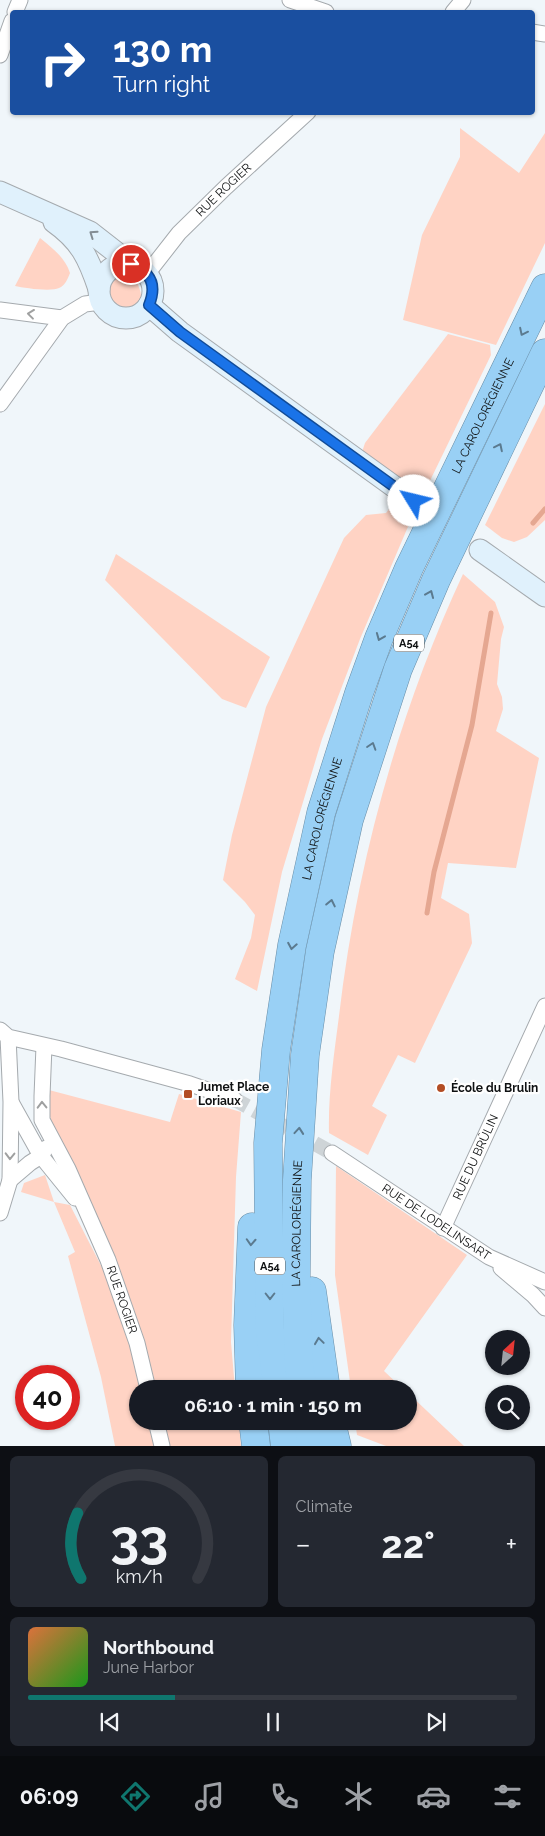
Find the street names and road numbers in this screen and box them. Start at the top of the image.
street label: RUE ROGIER [193,160,254,219]
street label: LA CAROLORÉGIENNE [449,356,517,476]
road number: A54 [394,634,424,651]
street label: LA CAROLORÉGIENNE [299,756,345,881]
street label: RUE DU BRÛLIN [450,1112,501,1202]
street label: LA CAROLORÉGIENNE [289,1160,305,1287]
street label: RUE DE LODELINSART [379,1181,494,1263]
road number: A54 [255,1258,285,1274]
street label: RUE ROGIER [104,1264,140,1336]

